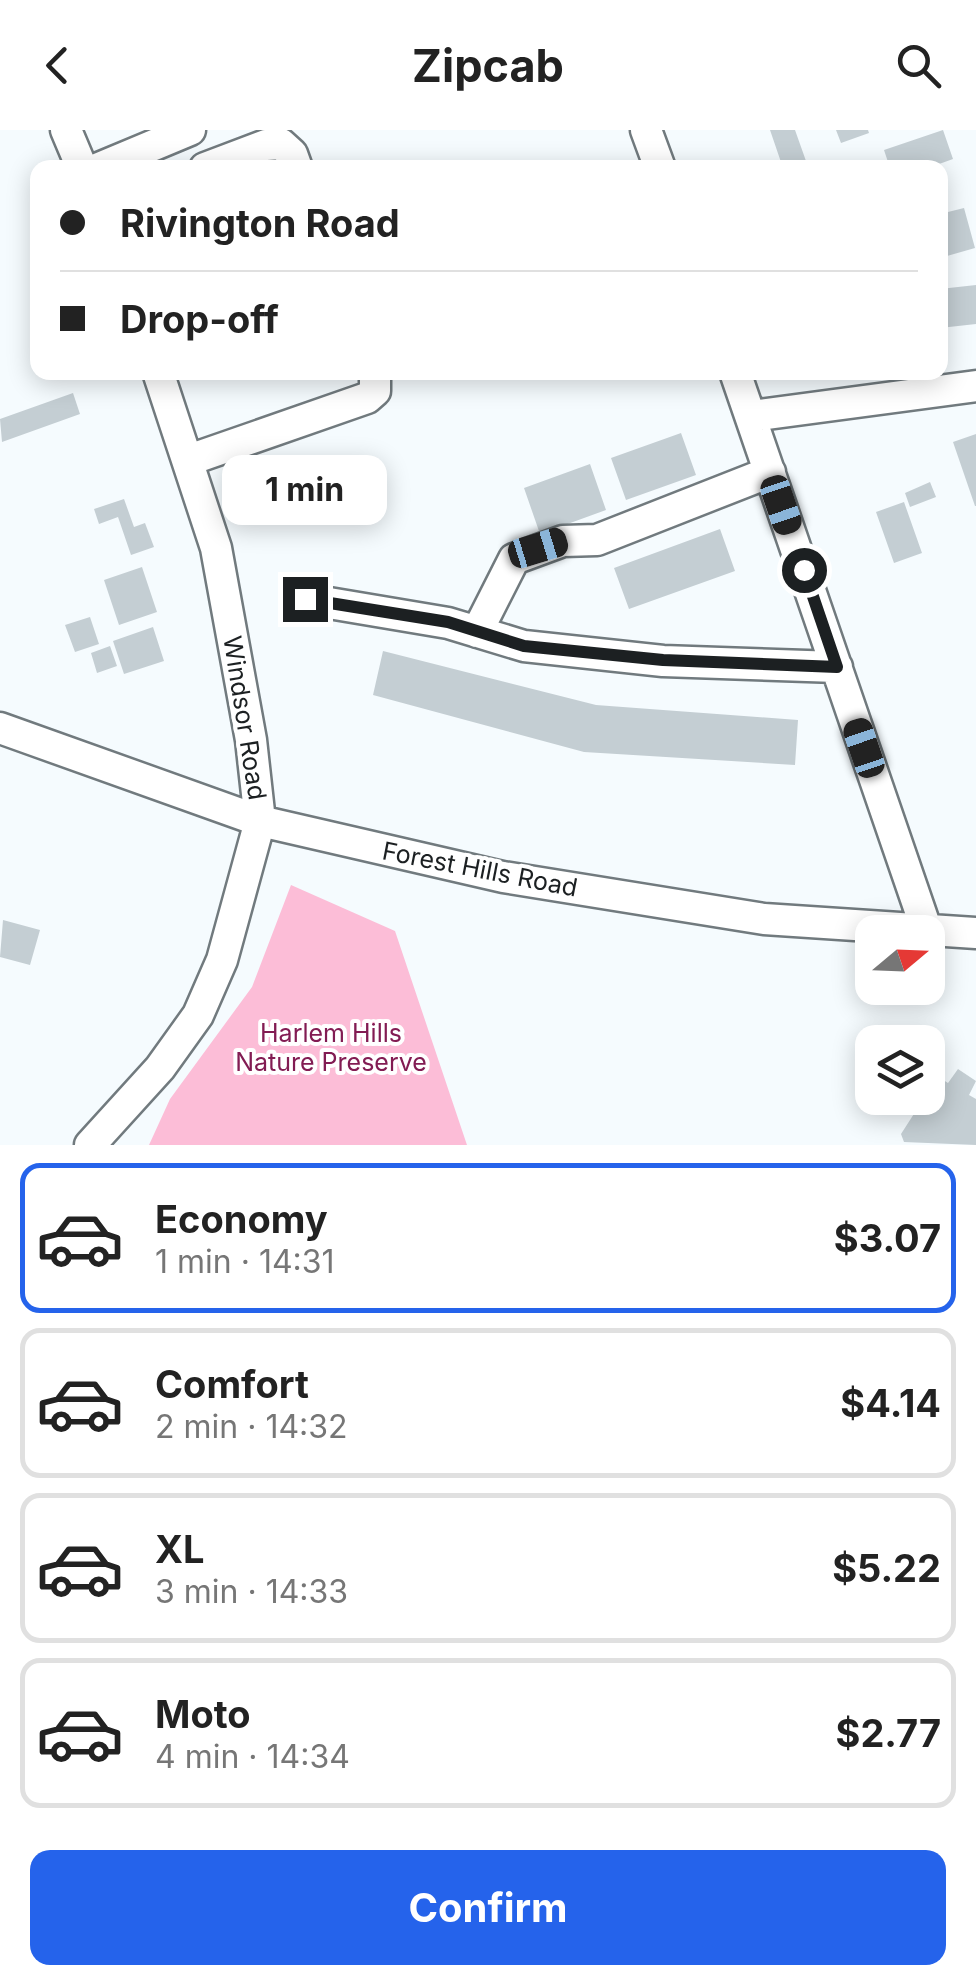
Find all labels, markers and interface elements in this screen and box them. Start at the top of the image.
icon: back [30,38,85,93]
text: Zipcab [412,38,564,93]
icon: search [891,38,946,93]
text: Rivington Road [120,200,400,246]
text: Drop-off [120,296,279,342]
callout: 1 min [222,454,388,524]
text: 1 min [265,470,344,509]
car [757,472,805,538]
car [505,525,571,571]
route start [782,548,827,593]
route end [283,577,328,622]
street label: Windsor Road [217,634,273,802]
car [840,715,888,781]
street label: Forest Hills Road [380,835,580,903]
north arrow [855,915,945,1005]
map controls [855,915,945,1115]
park label: Harlem Hills Nature Preserve [235,1018,427,1077]
button: layers [855,1025,945,1115]
icon: car [35,1193,125,1283]
text: Economy [155,1196,328,1242]
text: $3.07 [834,1215,941,1261]
text: 1 min · 14:31 [155,1242,335,1281]
icon: car [35,1358,125,1448]
text: Comfort [155,1361,309,1407]
text: $4.14 [840,1380,941,1426]
text: 2 min · 14:32 [155,1407,348,1446]
icon: car [35,1523,125,1613]
text: XL [155,1526,205,1572]
text: $5.22 [832,1545,941,1591]
text: 3 min · 14:33 [155,1572,348,1611]
icon: car [35,1688,125,1778]
text: Moto [155,1691,251,1737]
text: $2.77 [836,1710,941,1756]
text: 4 min · 14:34 [155,1737,350,1776]
button: Confirm [30,1850,946,1965]

